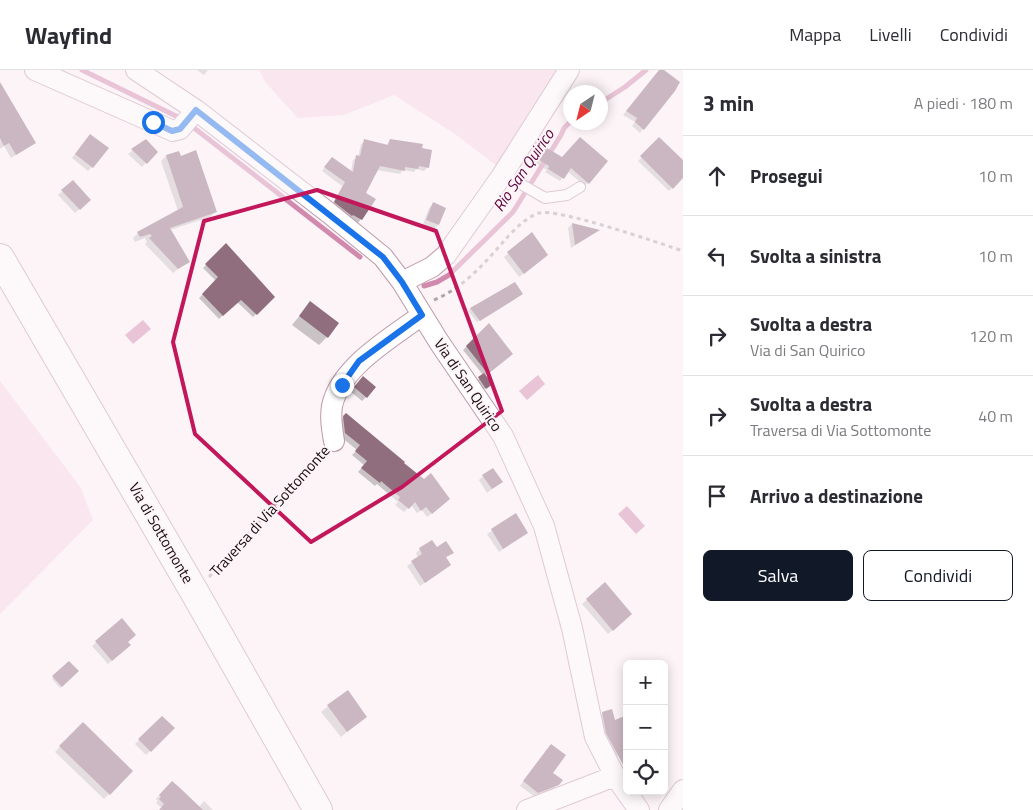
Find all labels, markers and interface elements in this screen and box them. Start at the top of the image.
text: Wayfind [25,17,112,53]
text: Mappa [789,21,841,48]
text: Livelli [869,21,912,48]
text: Condividi [940,21,1008,48]
north arrow [563,85,608,130]
text: 3 min [703,87,754,119]
text: A piedi · 180 m [914,91,1013,115]
route start [142,111,165,134]
water label: Rio San Quirico [486,123,560,216]
text: Prosegui [750,161,823,190]
icon: ahead [703,162,731,190]
text: 10 m [978,164,1013,188]
text: Svolta a sinistra [750,241,881,270]
icon: left [703,242,731,270]
text: 10 m [978,244,1013,268]
text: Svolta a destra [750,309,872,338]
icon: right [703,322,731,350]
text: 120 m [969,324,1013,348]
street label: Via di San Quirico [429,333,508,436]
text: Via di San Quirico [750,338,866,362]
route end [331,374,354,397]
text: Svolta a destra [750,389,872,418]
icon: right [703,402,731,430]
text: 40 m [978,404,1013,428]
text: Traversa di Via Sottomonte [750,418,931,442]
street label: Traversa di Via Sottomonte [204,440,335,582]
street label: Via di Sottomonte [123,478,200,587]
text: Arrivo a destinazione [750,481,923,510]
icon: arrive [703,482,731,510]
button: Salva [703,550,853,601]
button: Condividi [863,550,1013,601]
map controls [623,660,668,795]
button: + [623,660,668,705]
button: − [623,705,668,750]
button: locate [623,750,668,795]

